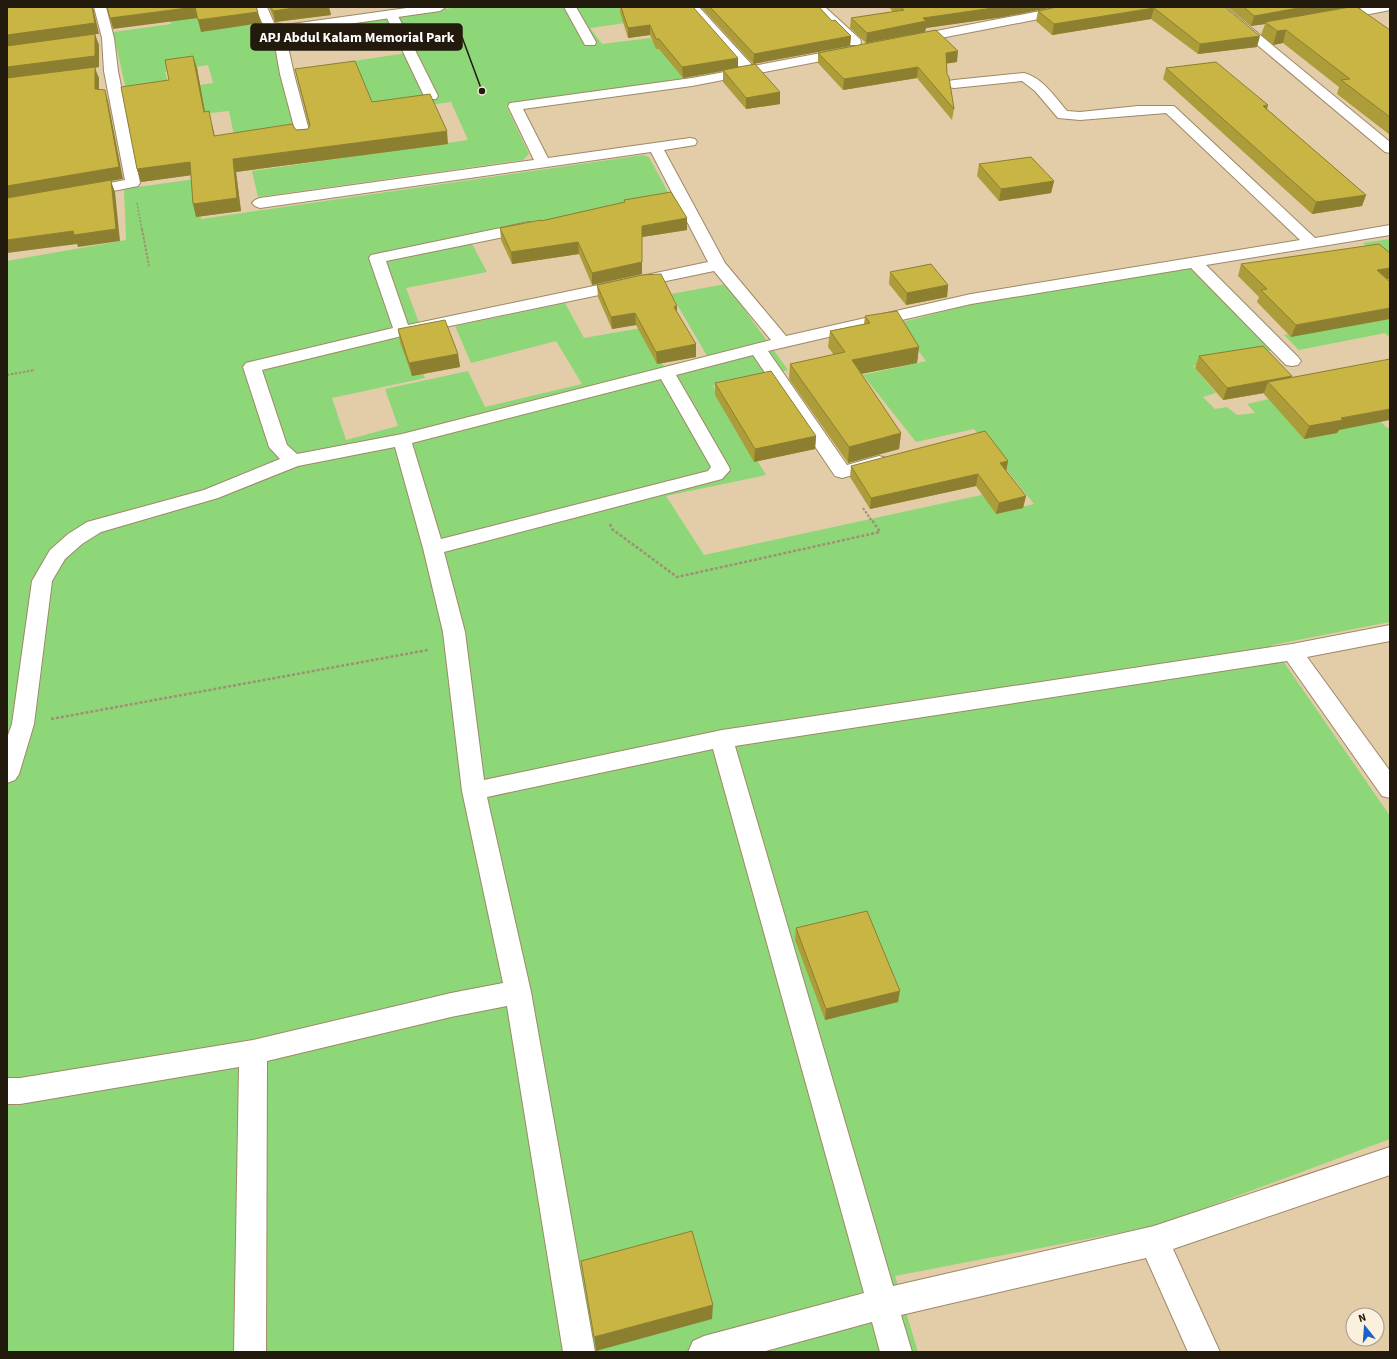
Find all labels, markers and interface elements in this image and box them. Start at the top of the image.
callout: APJ Abdul Kalam Memorial Park [251,24,462,50]
text: APJ Abdul Kalam Memorial Park [258,28,455,48]
north arrow [1345,1307,1385,1347]
text: N [1357,1310,1368,1326]

